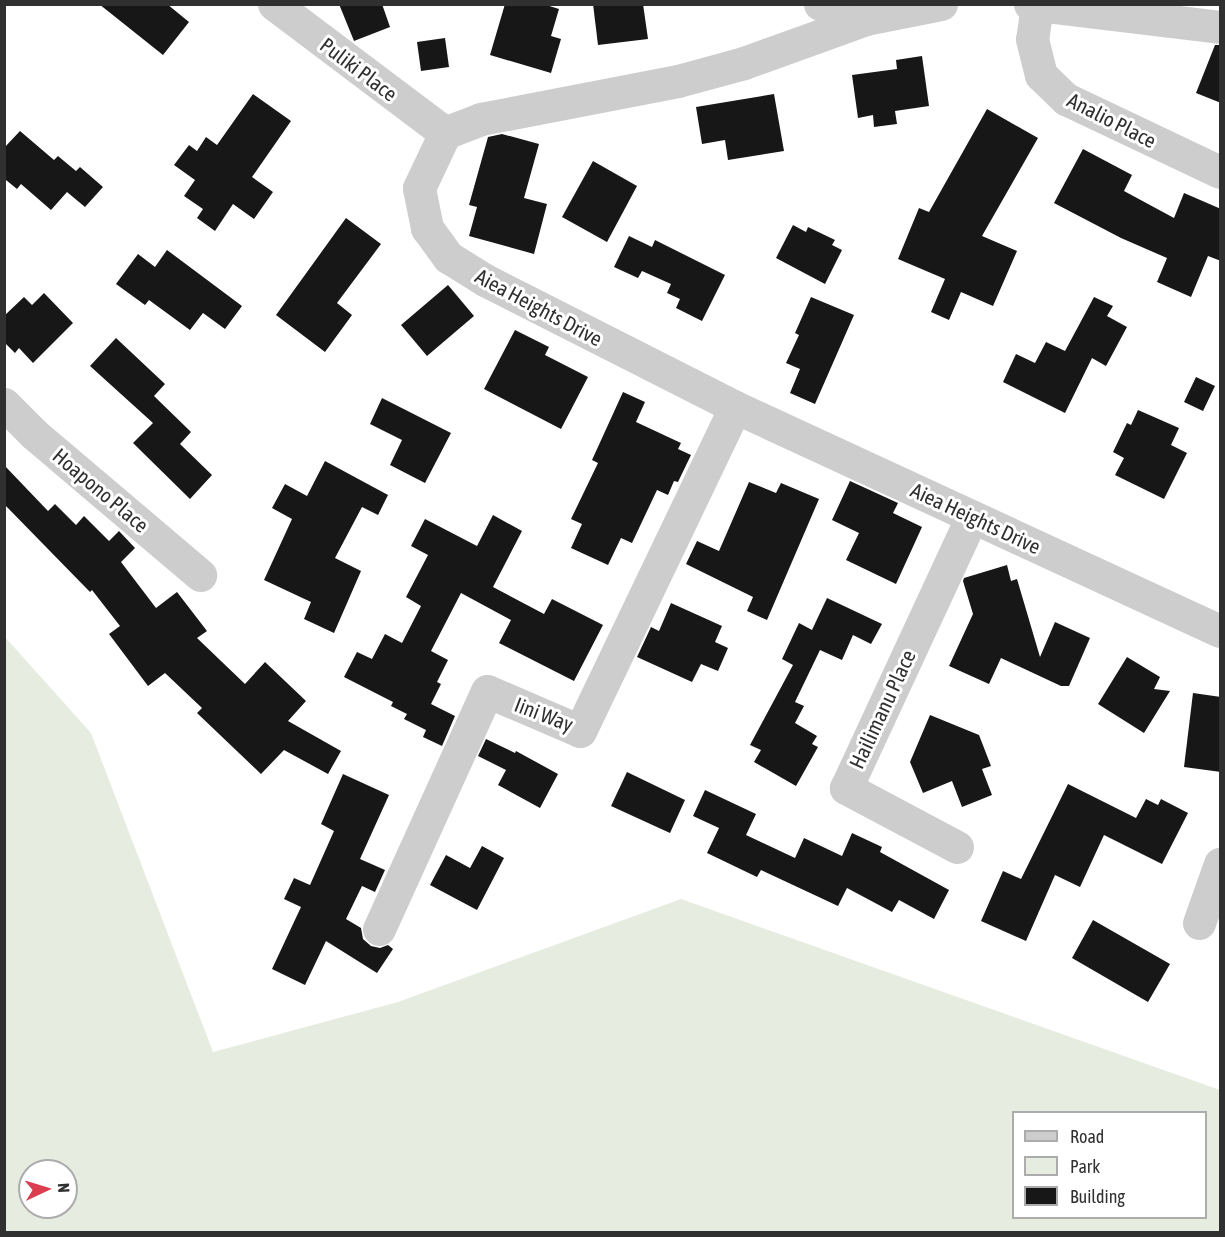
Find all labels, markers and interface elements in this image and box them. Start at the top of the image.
street label: Puliki Place [315,32,403,106]
street label: Analio Place [1063,87,1161,153]
street label: Aiea Heights Drive [471,263,607,351]
street label: Hoapono Place [48,443,154,537]
street label: Aiea Heights Drive [907,477,1045,559]
street label: Hailimanu Place [843,646,921,772]
street label: Iini Way [511,691,577,737]
legend [1012,1111,1207,1219]
text: Road [1070,1126,1104,1147]
text: Park [1070,1156,1100,1177]
north arrow [18,1159,78,1219]
text: N [55,1183,73,1193]
text: Building [1070,1186,1125,1207]

